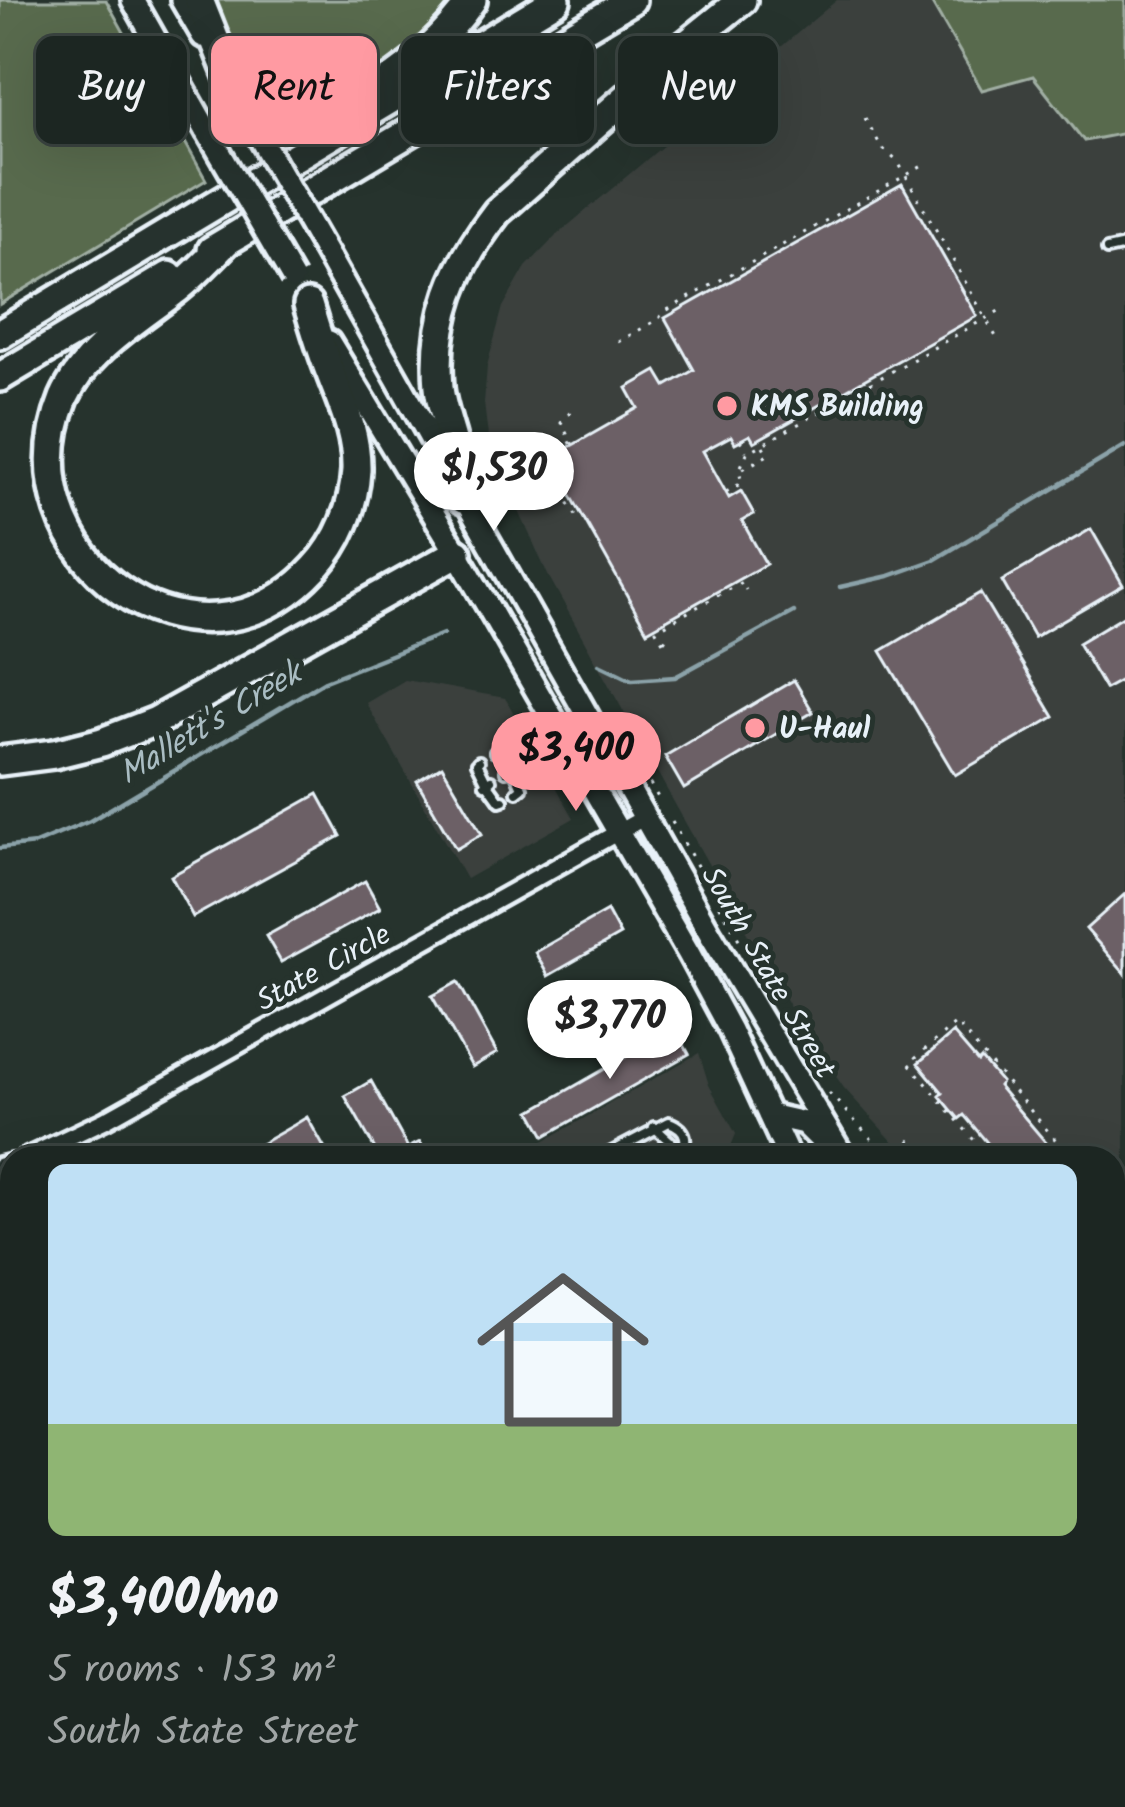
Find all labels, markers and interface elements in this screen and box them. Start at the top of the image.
chip: Buy [36,36,187,144]
chip: Rent [211,36,377,144]
chip: Filters [401,36,594,144]
chip: New [618,36,778,144]
place label: KMS Building [751,384,924,432]
marker: KMS Building [714,393,740,419]
pin: $1,530 [396,432,592,534]
text: $1,530 [441,440,547,502]
water label: Mallett's Creek [109,647,317,801]
place label: U-Haul [779,706,870,754]
pin: $3,400 [478,712,674,814]
marker: U-Haul [742,715,768,741]
text: $3,400 [518,720,634,782]
street label: South State Street [687,858,848,1089]
street label: State Circle [248,912,400,1026]
pin: $3,770 [512,980,708,1082]
text: $3,770 [554,988,666,1050]
icon: home [455,1242,671,1458]
text: $3,400/mo [48,1560,279,1641]
text: 5 rooms · 153 m² [48,1641,335,1703]
text: South State Street [48,1703,358,1765]

